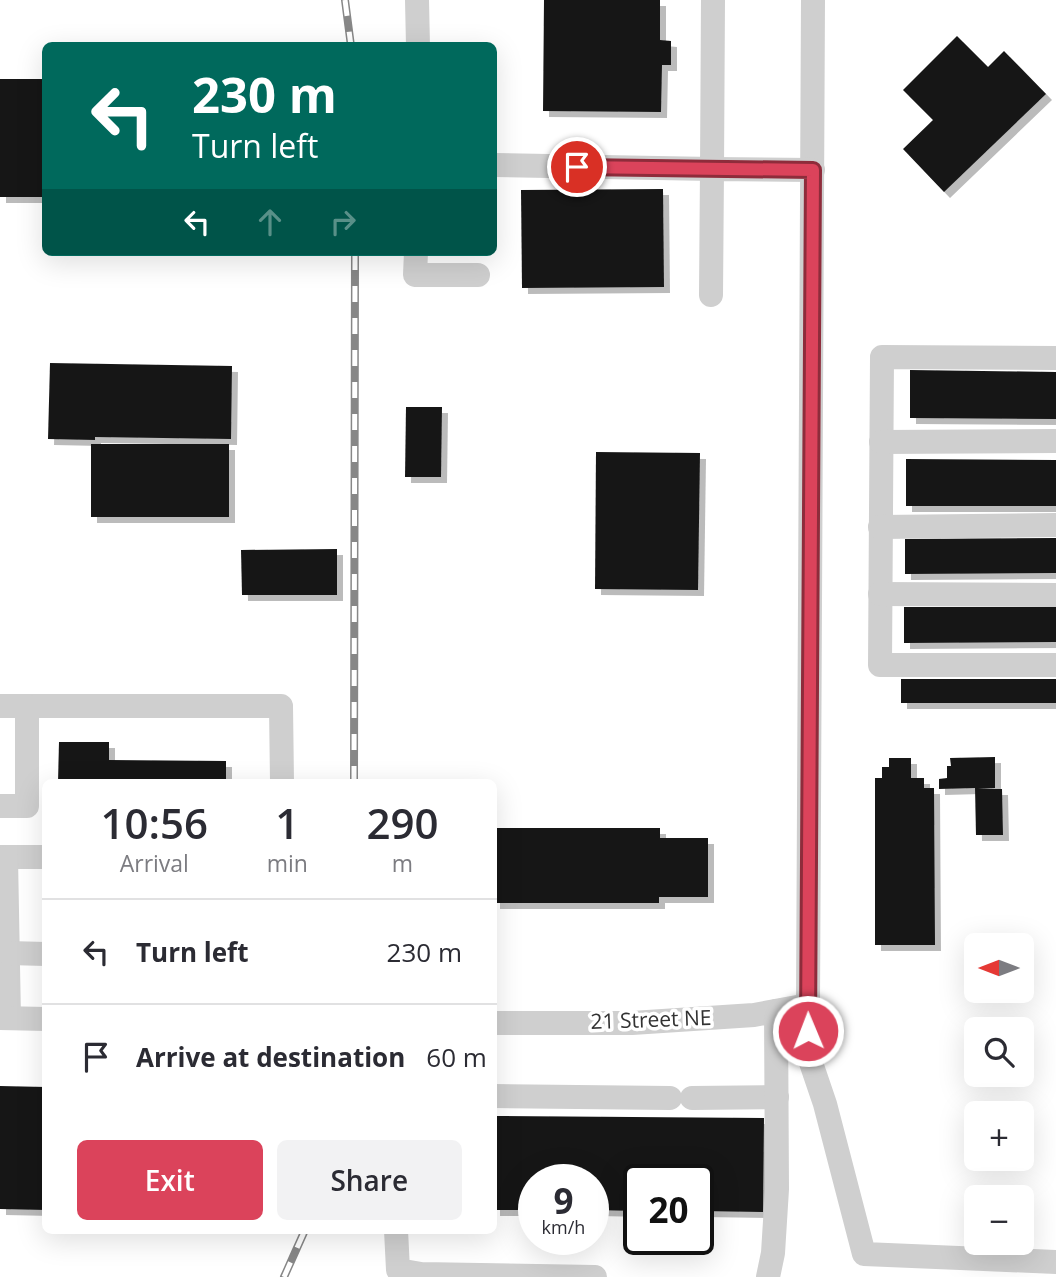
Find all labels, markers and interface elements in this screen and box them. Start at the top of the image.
text: 230 m [192,61,337,127]
icon: left [77,70,168,161]
text: Turn left [192,124,318,167]
pin [547,137,607,197]
icon: arrive [558,148,596,186]
icon: left [178,203,216,241]
icon: ahead [251,203,289,241]
icon: right [324,203,362,241]
text: 10:56 [101,794,208,851]
text: 1 [275,794,299,851]
text: 290 [366,794,438,851]
text: Arrival [120,847,189,879]
text: min [267,847,308,879]
text: m [392,847,413,879]
icon: left [77,933,115,971]
north arrow [964,933,1034,1003]
map controls [964,933,1034,1255]
text: Turn left [136,934,248,970]
text: 230 m [387,934,462,970]
position arrow [771,994,845,1068]
street label: 21 Street NE [590,1003,712,1035]
button: search [964,1017,1034,1087]
icon: arrive [77,1038,115,1076]
text: Arrive at destination [136,1039,405,1075]
text: 60 m [426,1039,487,1075]
button: + [964,1101,1034,1171]
button: Exit [77,1140,263,1220]
button: Share [277,1140,462,1220]
speed limit sign: 20 [623,1164,714,1255]
text: 9 [553,1177,574,1224]
button: − [964,1185,1034,1255]
text: km/h [542,1215,585,1239]

